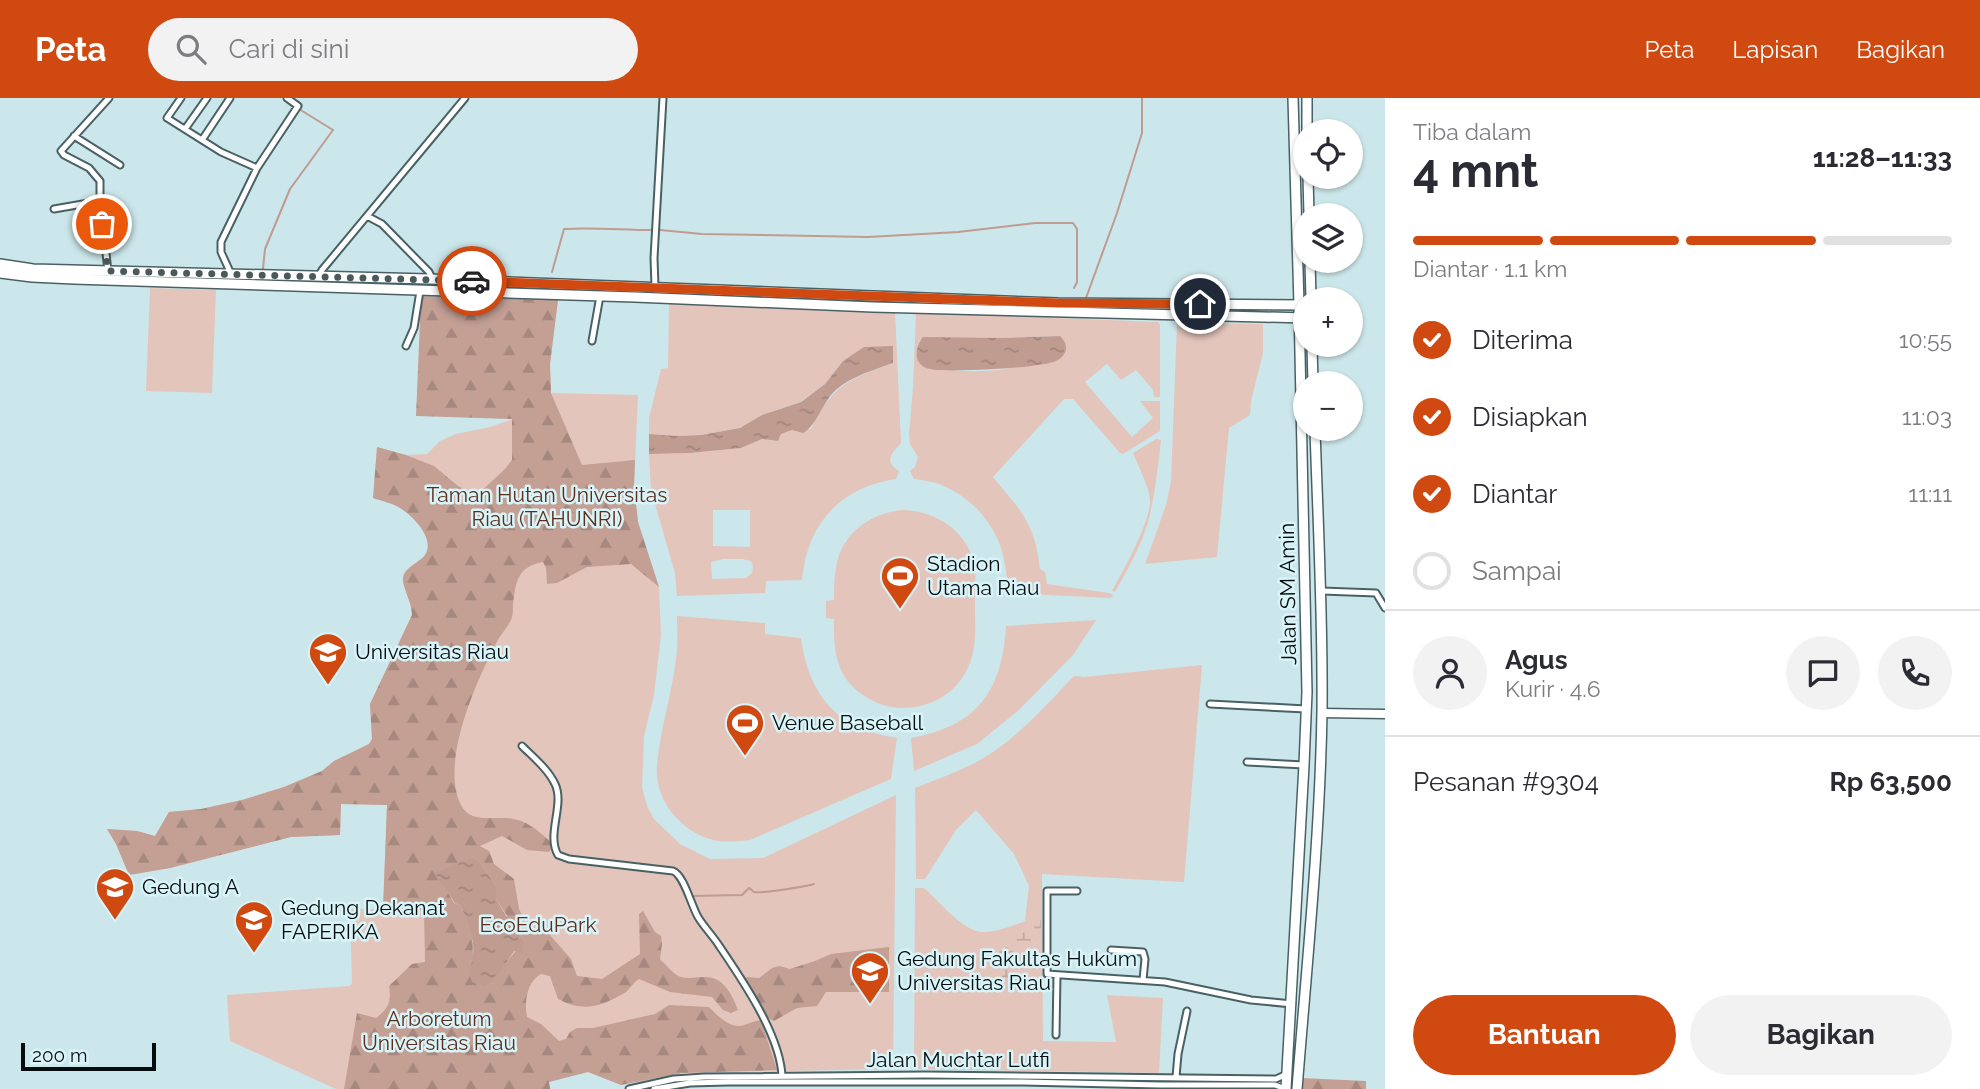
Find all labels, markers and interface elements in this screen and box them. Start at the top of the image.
search box [148,18,638,81]
text: Peta [35,30,106,69]
icon: search [172,30,210,68]
text: Cari di sini [228,34,349,64]
text: Peta [1645,35,1694,64]
text: Lapisan [1732,35,1818,64]
text: Bagikan [1856,35,1945,64]
text: Tiba dalam [1413,118,1531,145]
map controls [1293,119,1363,441]
button: locate [1293,119,1363,189]
text: 11:28–11:33 [1813,143,1952,173]
text: 4 mnt [1413,144,1538,198]
pin [72,194,132,254]
button: layers [1293,203,1363,273]
icon: bag [83,205,121,243]
courier [437,246,507,316]
text: Diantar · 1.1 km [1413,255,1567,282]
icon: car [453,262,491,300]
pin [1170,274,1230,334]
icon: home [1181,285,1219,323]
button: + [1293,287,1363,357]
icon: check [1413,321,1451,359]
text: Diterima [1472,325,1573,355]
text: 10:55 [1899,326,1952,353]
button: − [1293,371,1363,441]
icon: check [1413,398,1451,436]
text: Disiapkan [1472,402,1588,432]
text: 11:03 [1902,403,1952,430]
icon: check [1413,475,1451,513]
text: Diantar [1472,479,1557,509]
text: 11:11 [1908,480,1952,507]
park label: Taman Hutan Universitas Riau (TAHUNRI) [427,482,667,531]
street label: Jalan SM Amin [1274,523,1301,665]
place label: Stadion Utama Riau [927,551,1039,600]
sports icon: Stadion Utama Riau [879,555,921,610]
text: Sampai [1472,556,1562,586]
school or university icon: Universitas Riau [307,631,349,686]
button: person [1413,636,1487,710]
button: chat [1786,636,1860,710]
button: phone [1878,636,1952,710]
place label: Universitas Riau [355,639,509,664]
text: Agus [1505,645,1567,675]
text: Kurir · 4.6 [1505,675,1601,702]
sports icon: Venue Baseball [724,702,766,757]
place label: Venue Baseball [772,710,924,735]
text: Pesanan #9304 [1413,767,1599,797]
text: Rp 63,500 [1830,767,1952,797]
school or university icon: Gedung A [94,866,136,921]
place label: Gedung A [142,874,239,899]
place label: Gedung Dekanat FAPERIKA [281,895,445,944]
school or university icon: Gedung Dekanat FAPERIKA [233,899,275,954]
park label: EcoEduPark [479,912,597,937]
place label: Gedung Fakultas Hukum Universitas Riau [897,946,1137,995]
school or university icon: Gedung Fakultas Hukum Universitas Riau [849,950,891,1005]
button: Bantuan [1413,995,1676,1075]
button: Bagikan [1690,995,1952,1075]
park label: Arboretum Universitas Riau [362,1006,516,1055]
scale bar [21,1040,156,1072]
text: 200 m [32,1044,87,1066]
street label: Jalan Muchtar Lutfi [866,1047,1050,1072]

